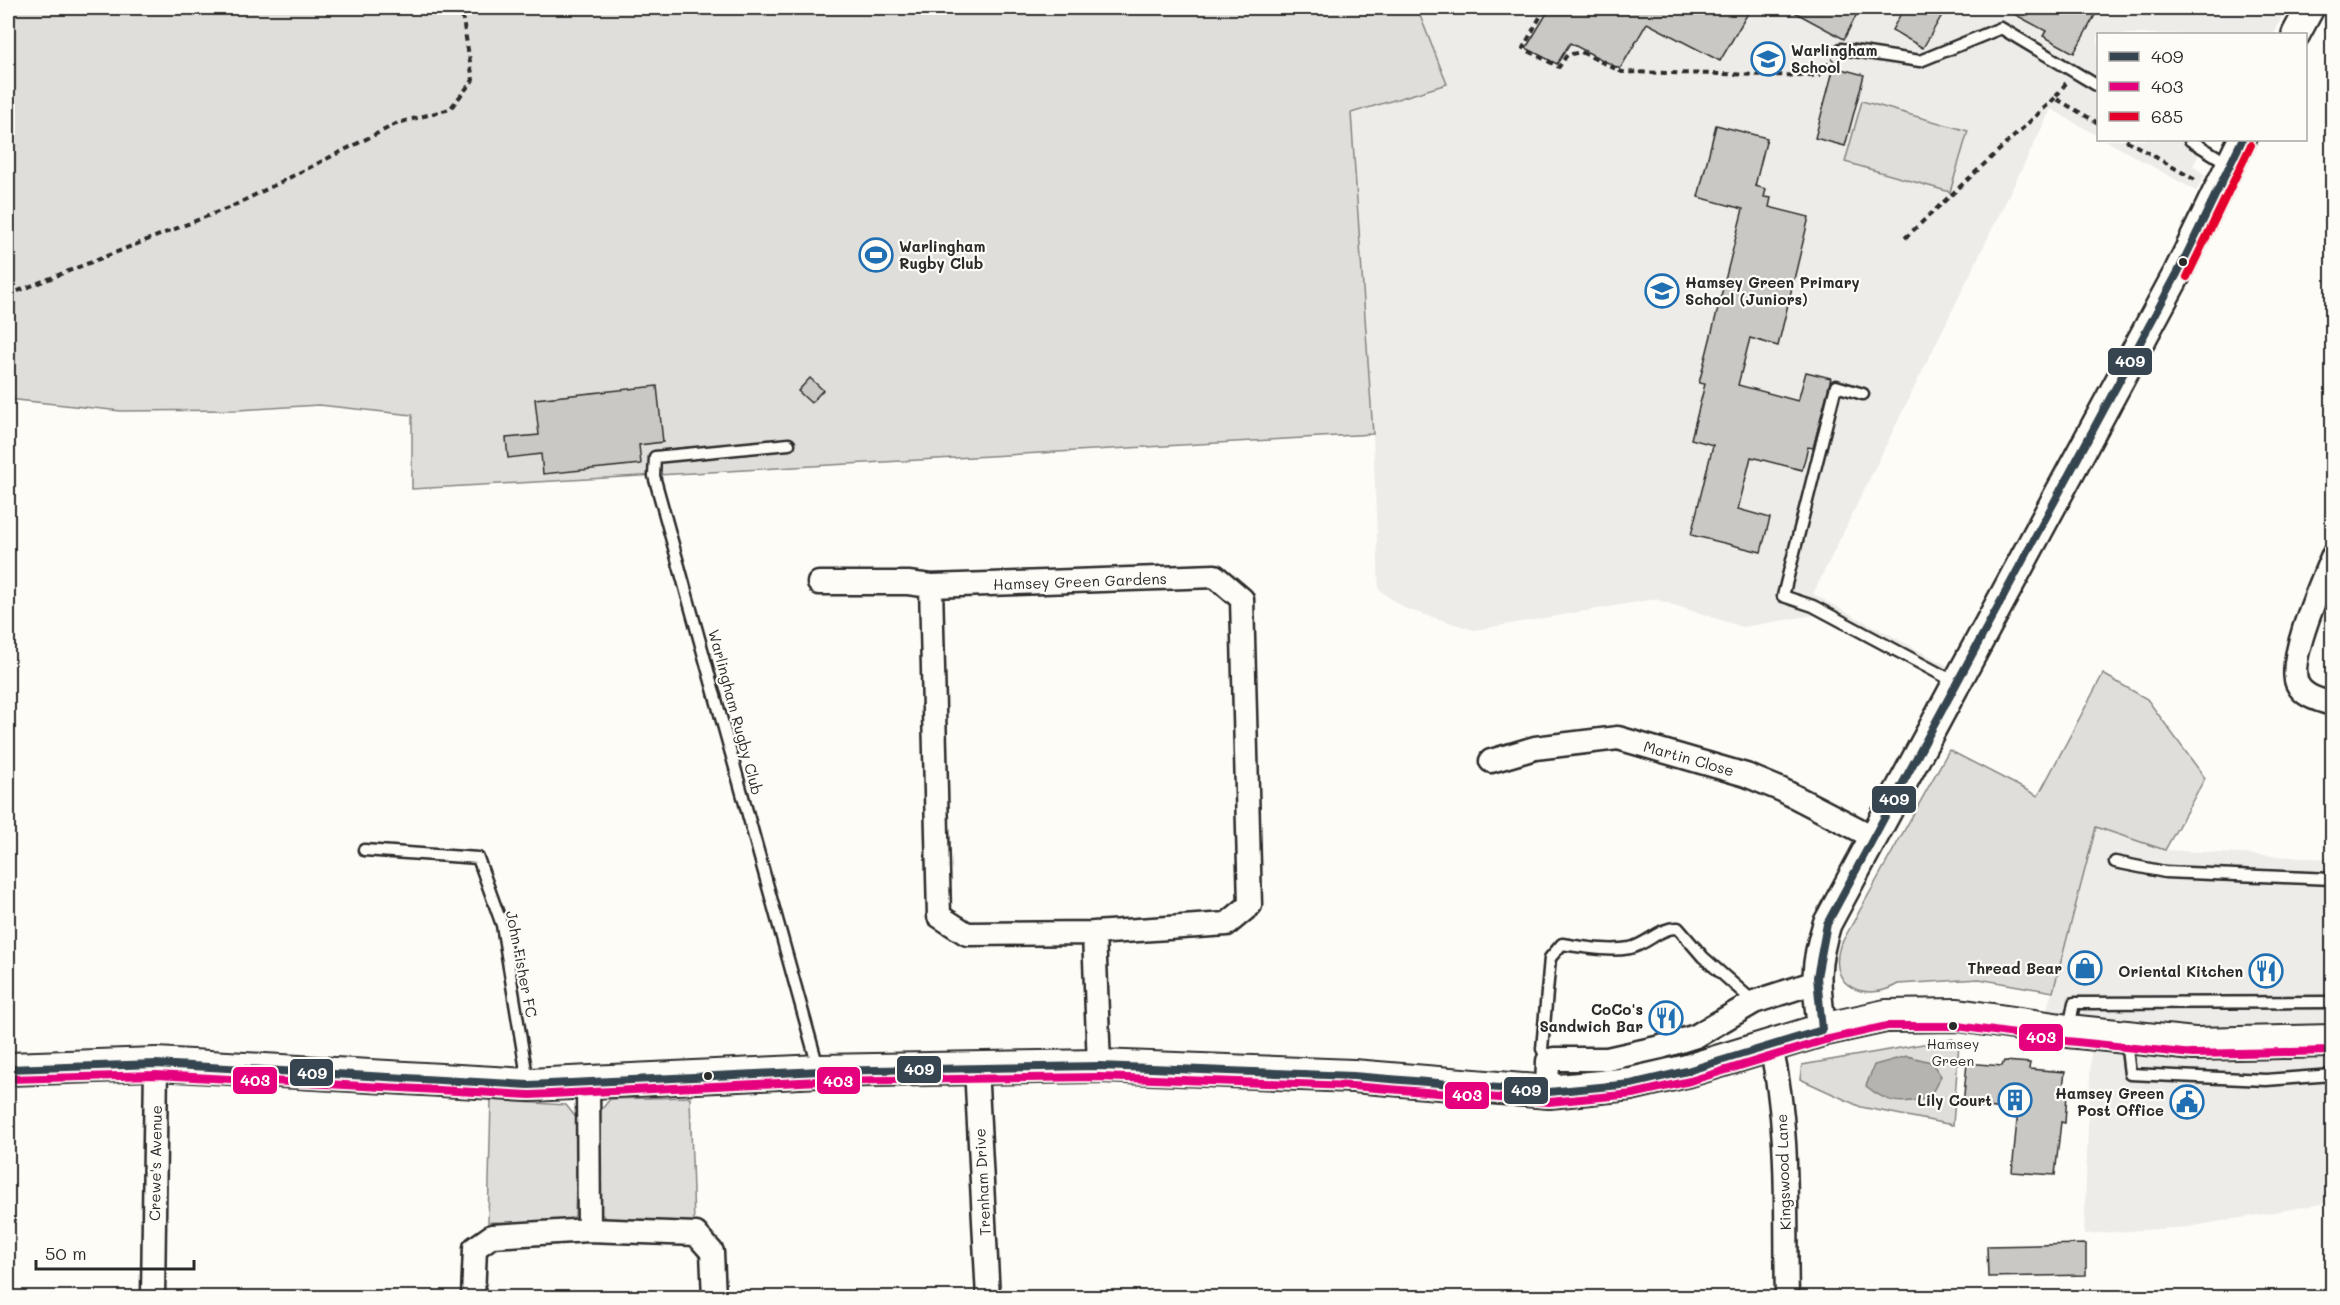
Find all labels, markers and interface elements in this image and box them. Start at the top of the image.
legend [2097,33,2307,141]
place label: Warlingham School [1791,40,1877,77]
school or university icon: Warlingham School [1750,41,1786,77]
text: 409 [2151,44,2184,68]
text: 403 [2151,74,2183,98]
text: 685 [2151,104,2183,128]
place label: Warlingham Rugby Club [899,236,985,273]
sports icon: Warlingham Rugby Club [858,237,894,273]
unlabelled marker [2177,256,2189,268]
place label: Hamsey Green Primary School (Juniors) [1685,272,1860,309]
school or university icon: Hamsey Green Primary School (Juniors) [1644,273,1680,309]
line badge: 409 [2107,347,2153,376]
text: 409 [2115,350,2145,371]
street label: Hamsey Green Gardens [993,568,1167,594]
street label: Warlingham Rugby Club [704,627,768,797]
street label: Martin Close [1642,736,1736,780]
line badge: 409 [1871,785,1917,814]
text: 409 [1879,788,1909,809]
street label: John Fisher FC [502,909,542,1019]
shop icon: Thread Bear [2067,950,2103,986]
restaurant icon: Oriental Kitchen [2248,953,2284,989]
place label: Thread Bear [1967,958,2062,978]
place label: Oriental Kitchen [2118,961,2243,981]
place label: CoCo's Sandwich Bar [1539,999,1643,1036]
restaurant icon: CoCo's Sandwich Bar [1648,1000,1684,1036]
marker: Hamsey Green [1947,1020,1959,1032]
line badge: 403 [2018,1023,2064,1052]
text: 403 [2026,1026,2056,1047]
place label: Hamsey Green [1927,1034,1979,1070]
line badge: 409 [896,1055,942,1084]
line badge: 409 [289,1058,334,1087]
text: 409 [904,1058,934,1079]
text: 409 [297,1062,327,1083]
line badge: 403 [232,1066,278,1095]
line badge: 403 [816,1066,861,1095]
text: 403 [240,1069,270,1090]
unlabelled marker [702,1070,714,1082]
text: 403 [823,1070,853,1091]
line badge: 409 [1503,1076,1549,1105]
text: 409 [1511,1079,1541,1100]
line badge: 403 [1444,1081,1490,1110]
building icon: Lily Court [1997,1082,2033,1118]
place label: Hamsey Green Post Office [2055,1083,2164,1120]
text: 403 [1452,1084,1482,1105]
public building icon: Hamsey Green Post Office [2169,1084,2205,1120]
place label: Lily Court [1917,1090,1992,1110]
street label: Crewe's Avenue [144,1105,166,1221]
street label: Kingswood Lane [1771,1113,1795,1231]
street label: Trenham Drive [969,1128,995,1236]
scale bar [36,1233,194,1271]
text: 50 m [45,1241,87,1265]

